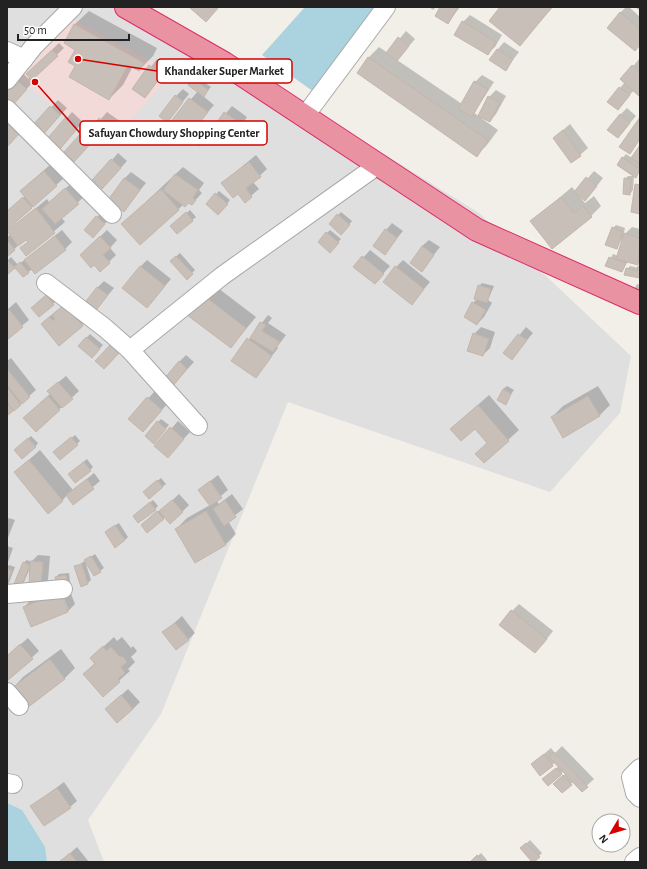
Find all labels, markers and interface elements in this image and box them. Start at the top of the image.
scale bar [18,16,129,42]
text: 50 m [24,24,47,36]
callout: Khandaker Super Market [157,59,292,83]
text: Khandaker Super Market [164,65,284,77]
callout: Safuyan Chowdury Shopping Center [80,121,267,145]
text: Safuyan Chowdury Shopping Center [88,127,260,140]
north arrow [591,813,631,853]
text: N [597,832,610,845]

